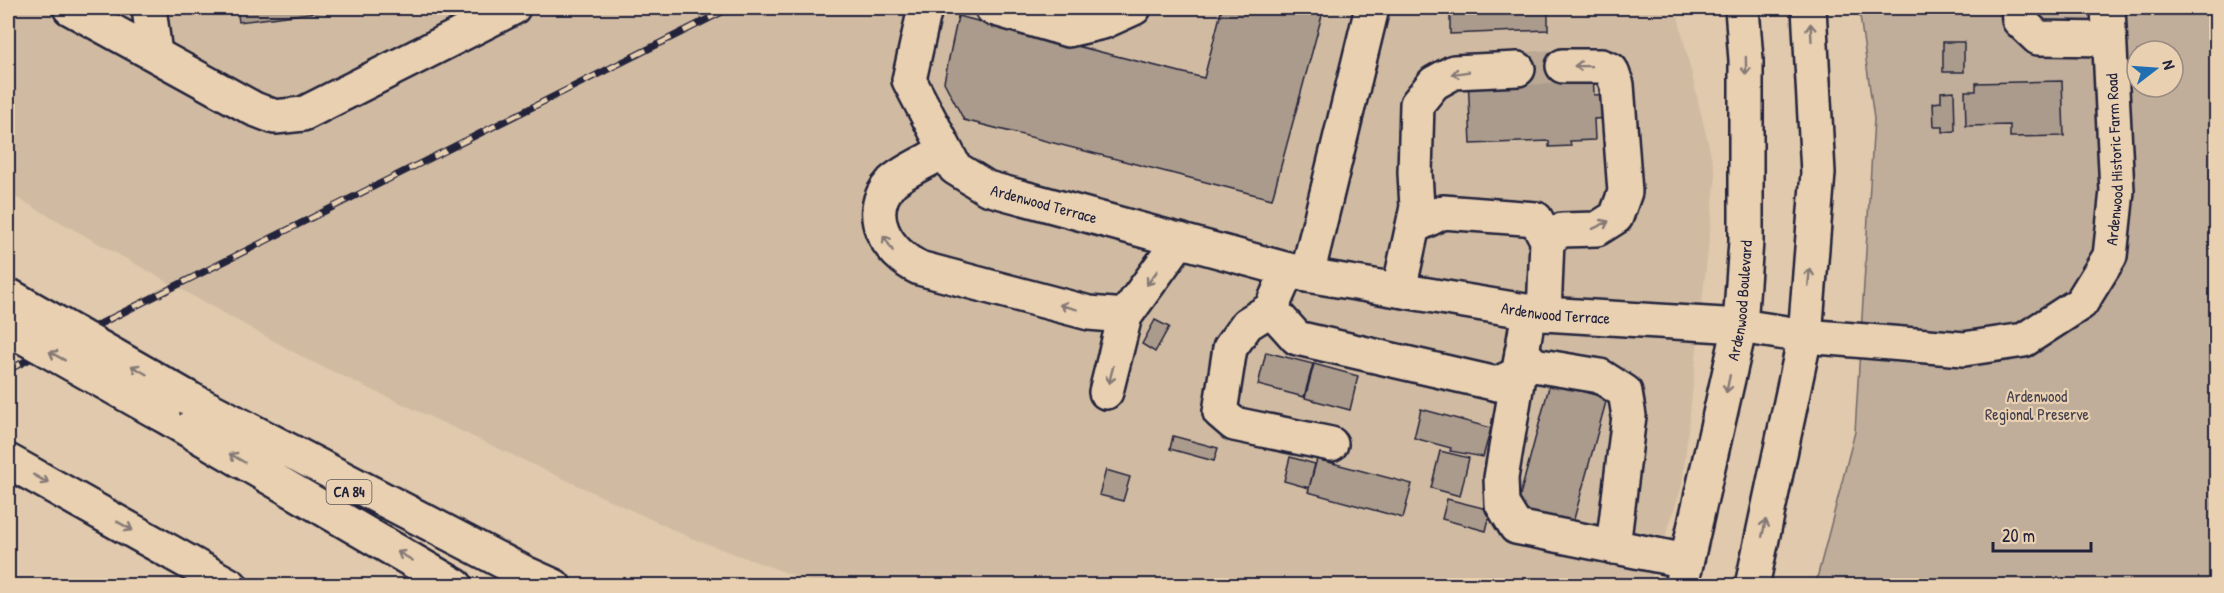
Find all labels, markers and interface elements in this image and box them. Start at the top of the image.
one-way arrow [1805,23,1816,43]
north arrow [2125,39,2185,99]
one-way arrow [1740,55,1752,75]
text: N [2158,57,2181,72]
one-way arrow [1574,60,1594,72]
one-way arrow [1451,68,1470,79]
street label: Ardenwood Historic Farm Road [2100,73,2128,247]
street label: Ardenwood Terrace [989,179,1100,229]
one-way arrow [1592,218,1610,230]
one-way arrow [882,235,894,252]
street label: Ardenwood Boulevard [1722,240,1757,363]
one-way arrow [1804,268,1815,288]
one-way arrow [1146,270,1159,286]
street label: Ardenwood Terrace [1500,296,1611,329]
one-way arrow [1058,301,1077,313]
one-way arrow [48,350,66,361]
one-way arrow [131,364,149,375]
one-way arrow [1104,365,1116,384]
one-way arrow [1722,374,1733,393]
park label: Ardenwood Regional Preserve [1985,385,2090,425]
one-way arrow [229,452,246,464]
one-way arrow [32,473,49,485]
road number: CA 84 [326,480,372,504]
scale bar [1993,515,2090,553]
one-way arrow [1759,519,1770,539]
one-way arrow [116,520,133,532]
text: 20 m [2002,523,2035,548]
one-way arrow [397,550,414,562]

